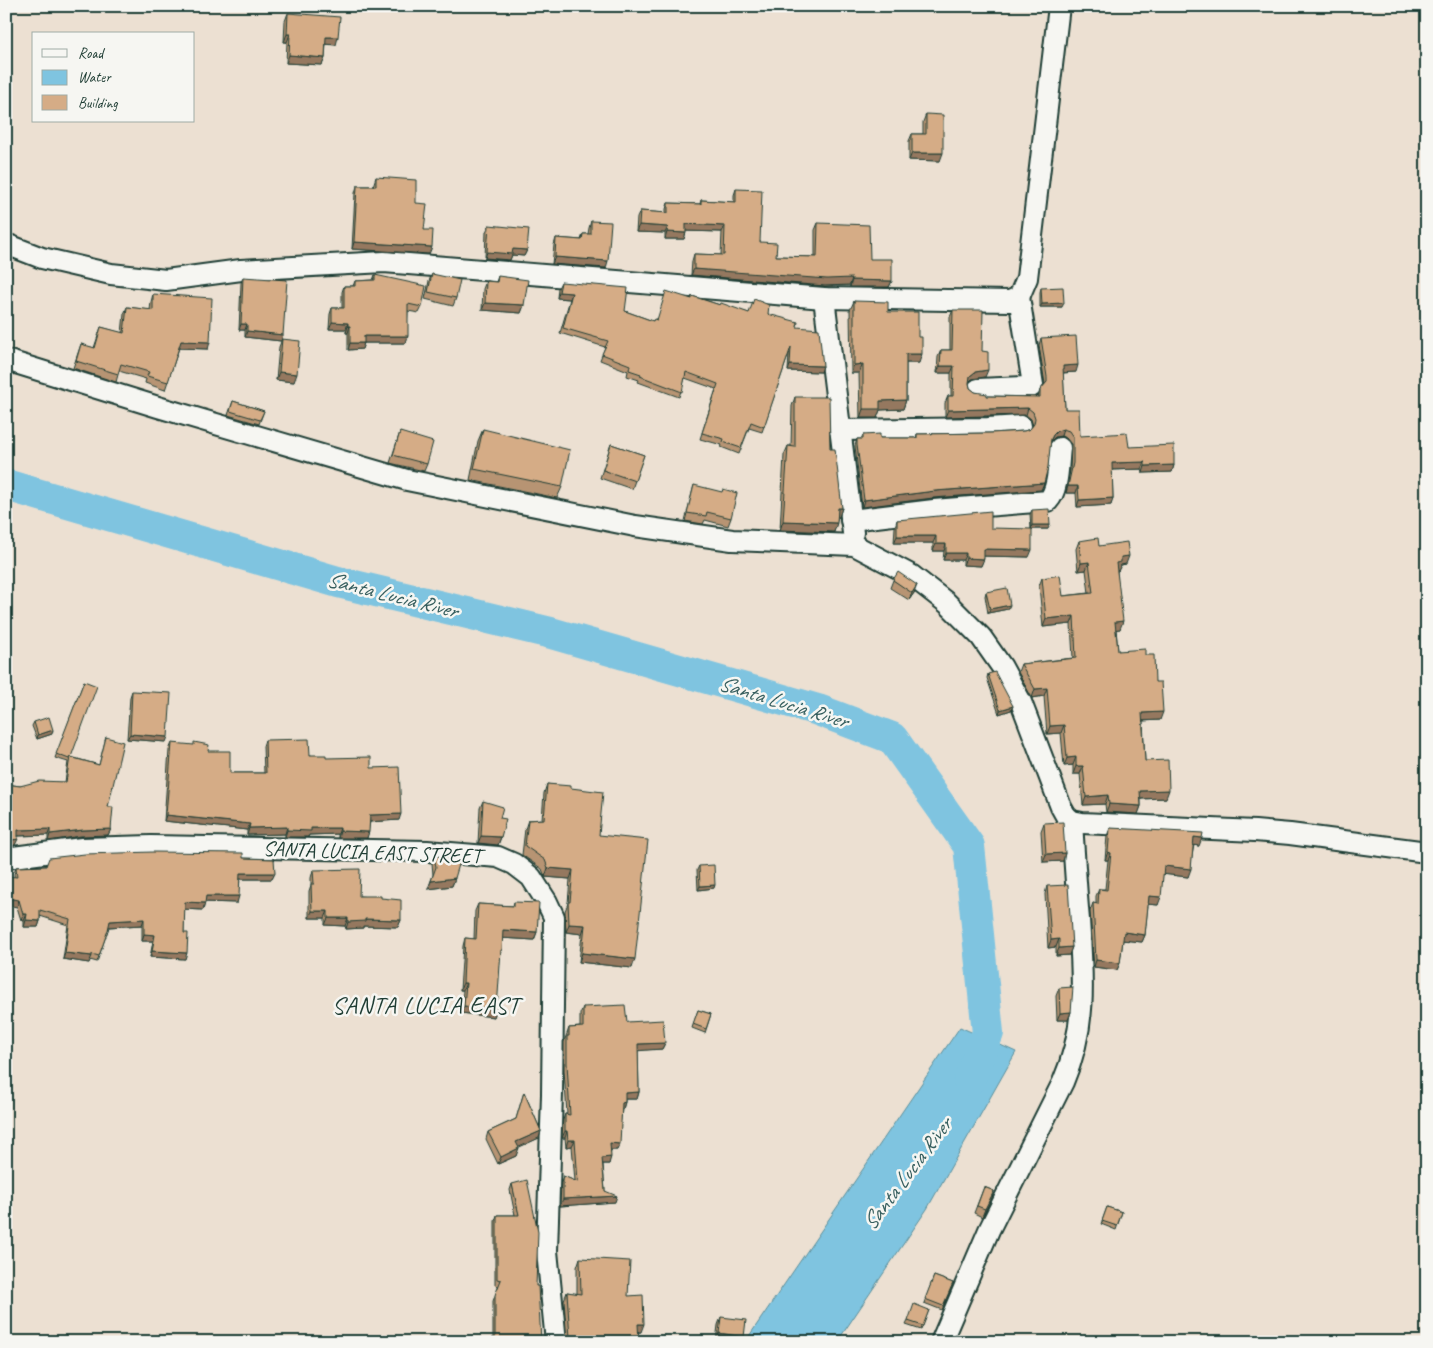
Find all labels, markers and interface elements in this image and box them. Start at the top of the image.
legend [32,32,195,122]
text: Road [78,44,105,63]
text: Water [78,68,112,87]
text: Building [78,94,118,113]
water label: Santa Lucia River [324,565,463,625]
water label: Santa Lucia River [715,669,854,736]
street label: SANTA LUCIA EAST STREET [263,835,487,869]
district label: SANTA LUCIA EAST [332,990,524,1020]
water label: Santa Lucia River [856,1110,960,1235]

